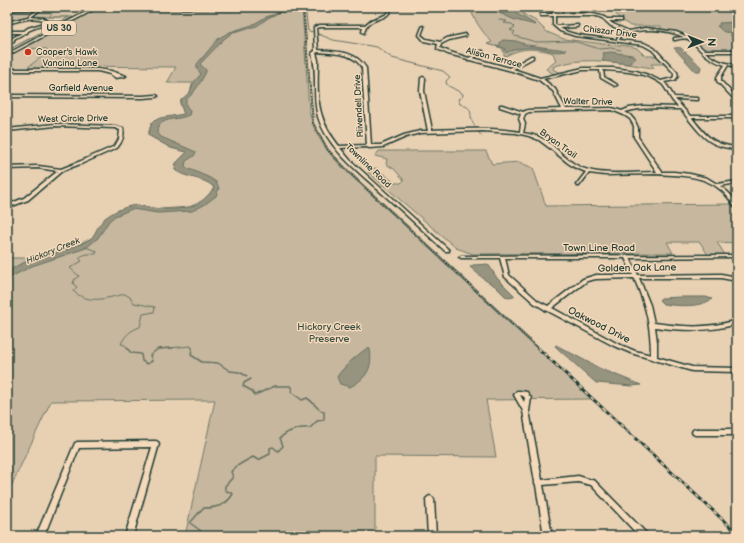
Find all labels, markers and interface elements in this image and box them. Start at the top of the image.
road number: US 30 [42,21,76,35]
north arrow [682,22,722,62]
street label: Chiszar Drive [582,23,638,41]
text: N [705,38,718,46]
street label: Alison Terrace [465,45,524,71]
marker: Cooper's Hawk [23,47,33,57]
place label: Cooper's Hawk [36,47,98,58]
street label: Vancina Lane [43,58,98,69]
street label: Riivendell Drive [352,74,366,138]
street label: Garfield Avenue [49,83,114,94]
street label: Walter Drive [563,96,613,108]
street label: West Circle Drive [38,113,109,125]
street label: Bryan Trail [537,127,579,161]
street label: Townline Road [343,141,393,191]
water label: Hickory Creek [25,235,82,267]
street label: Town Line Road [563,242,635,254]
street label: Golden Oak Lane [598,261,677,275]
street label: Oakwood Drive [566,304,632,346]
park label: Hickory Creek Preserve [297,321,361,345]

